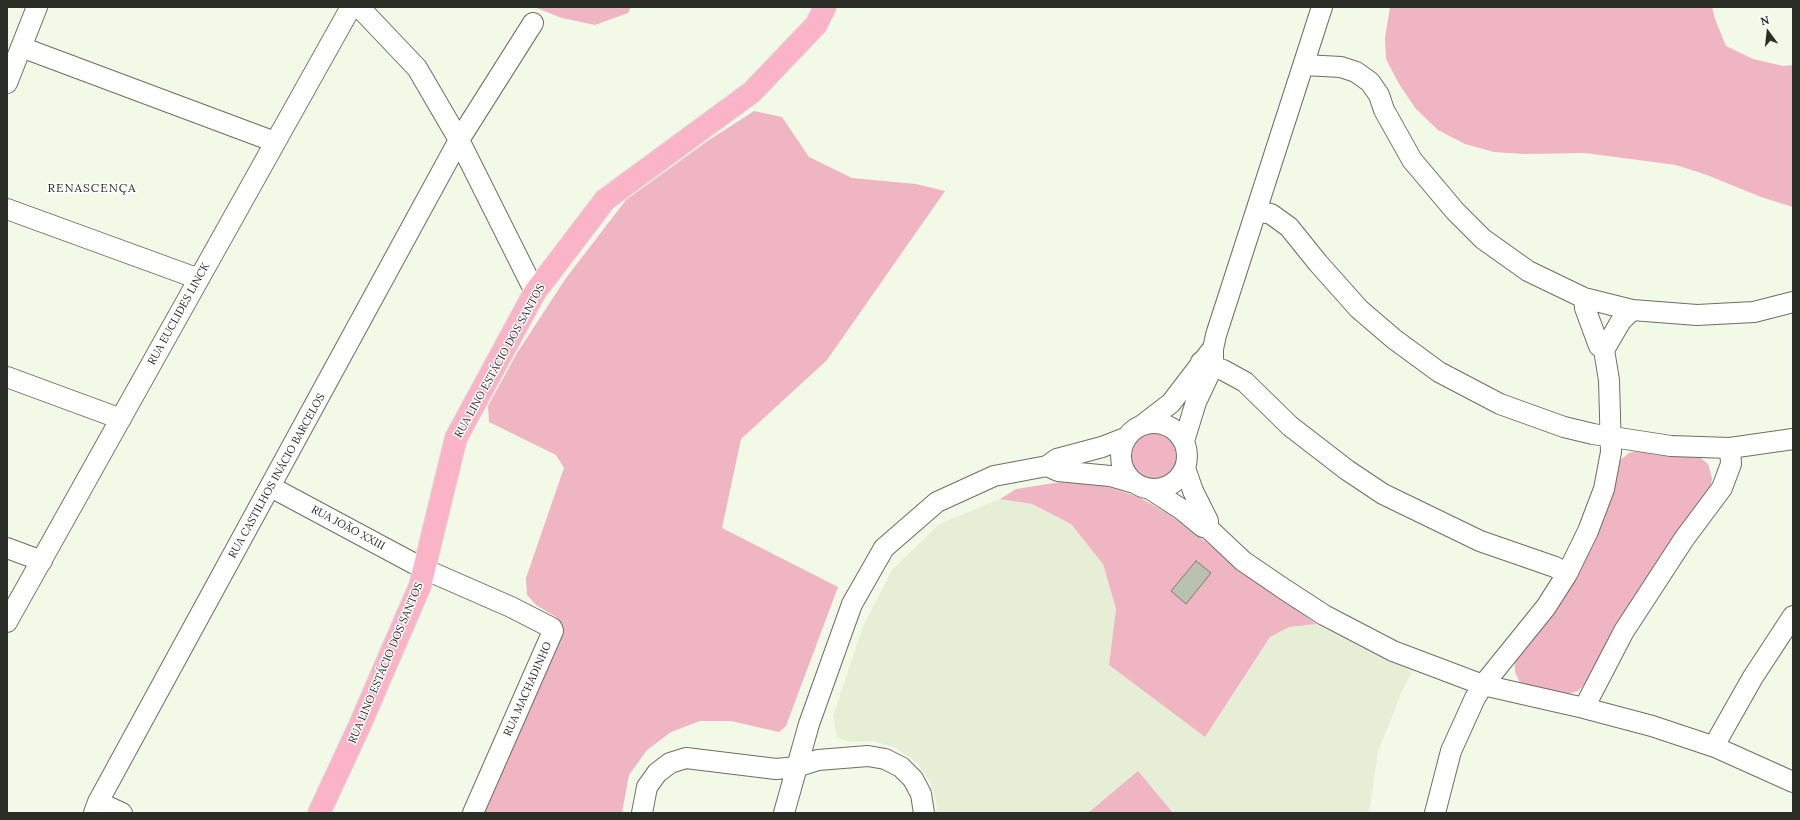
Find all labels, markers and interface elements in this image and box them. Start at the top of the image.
north arrow [1748,12,1788,52]
text: N [1759,13,1771,28]
district label: RENASCENÇA [47,182,137,196]
street label: RUA EUCLIDES LINCK [145,260,213,368]
street label: RUA LINO ESTÁCIO DOS SANTOS [452,282,548,440]
street label: RUA CASTILHOS INÁCIO BARCELOS [226,391,328,561]
street label: RUA JOÃO XXIII [309,503,387,553]
street label: RUA LINO ESTÁCIO DOS SANTOS [346,580,426,746]
street label: RUA MACHADINHO [501,640,555,738]

